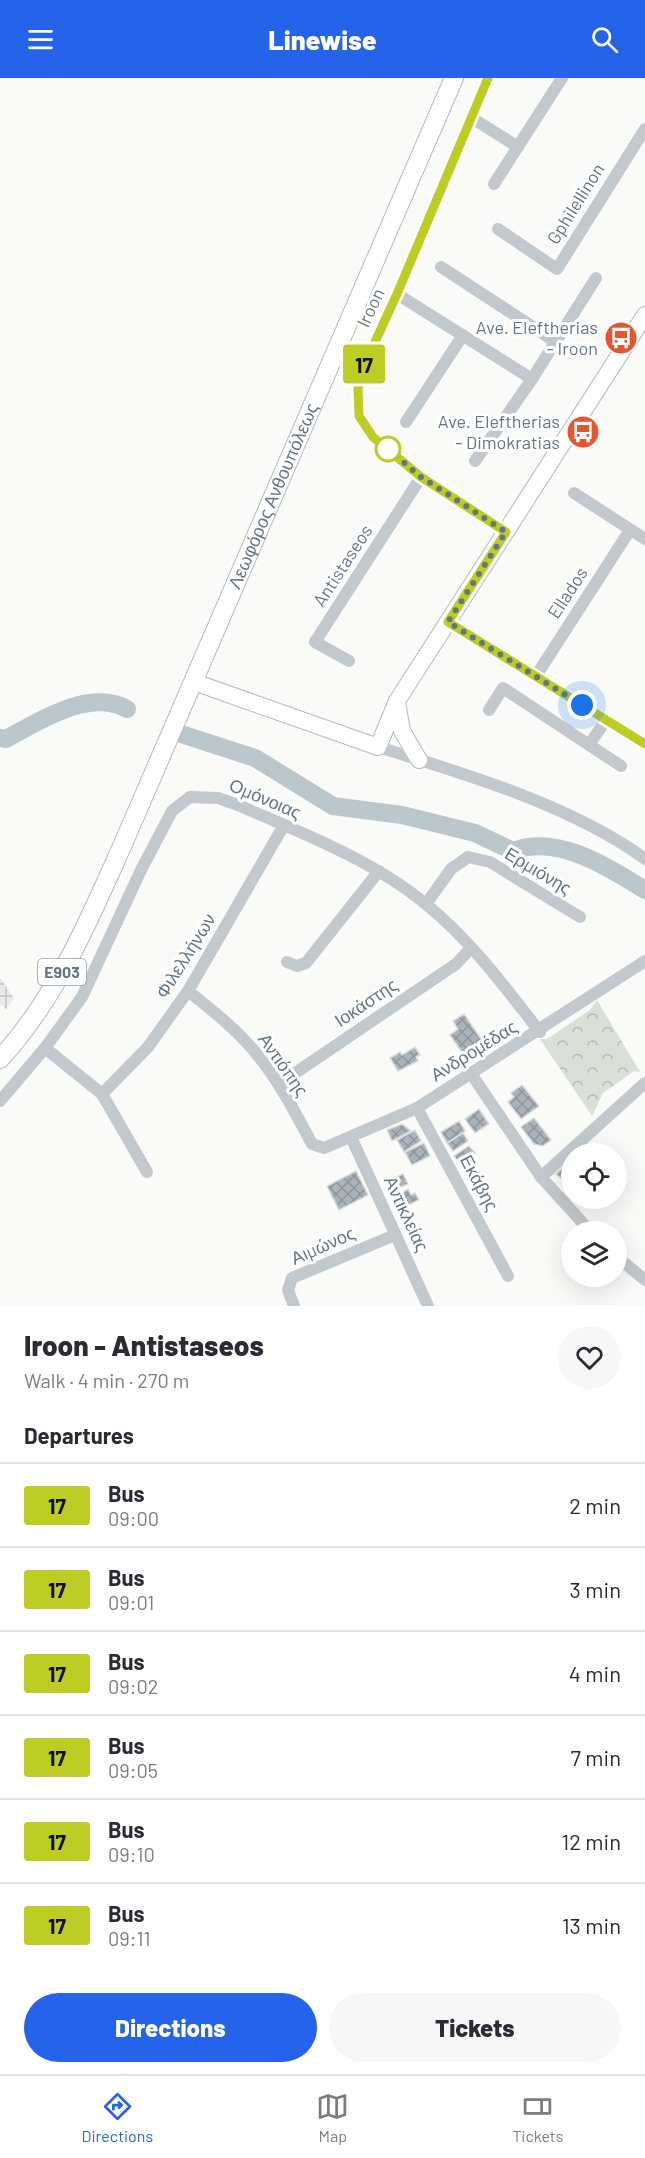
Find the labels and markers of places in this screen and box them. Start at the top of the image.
place label: Ave. Eleftherias - Iroon [476,316,598,359]
bus stop icon: Ave. Eleftherias - Iroon [603,320,639,356]
place label: Ave. Eleftherias - Dimokratias [438,410,560,453]
bus stop icon: Ave. Eleftherias - Dimokratias [565,414,601,450]
unlabelled marker [375,436,401,462]

